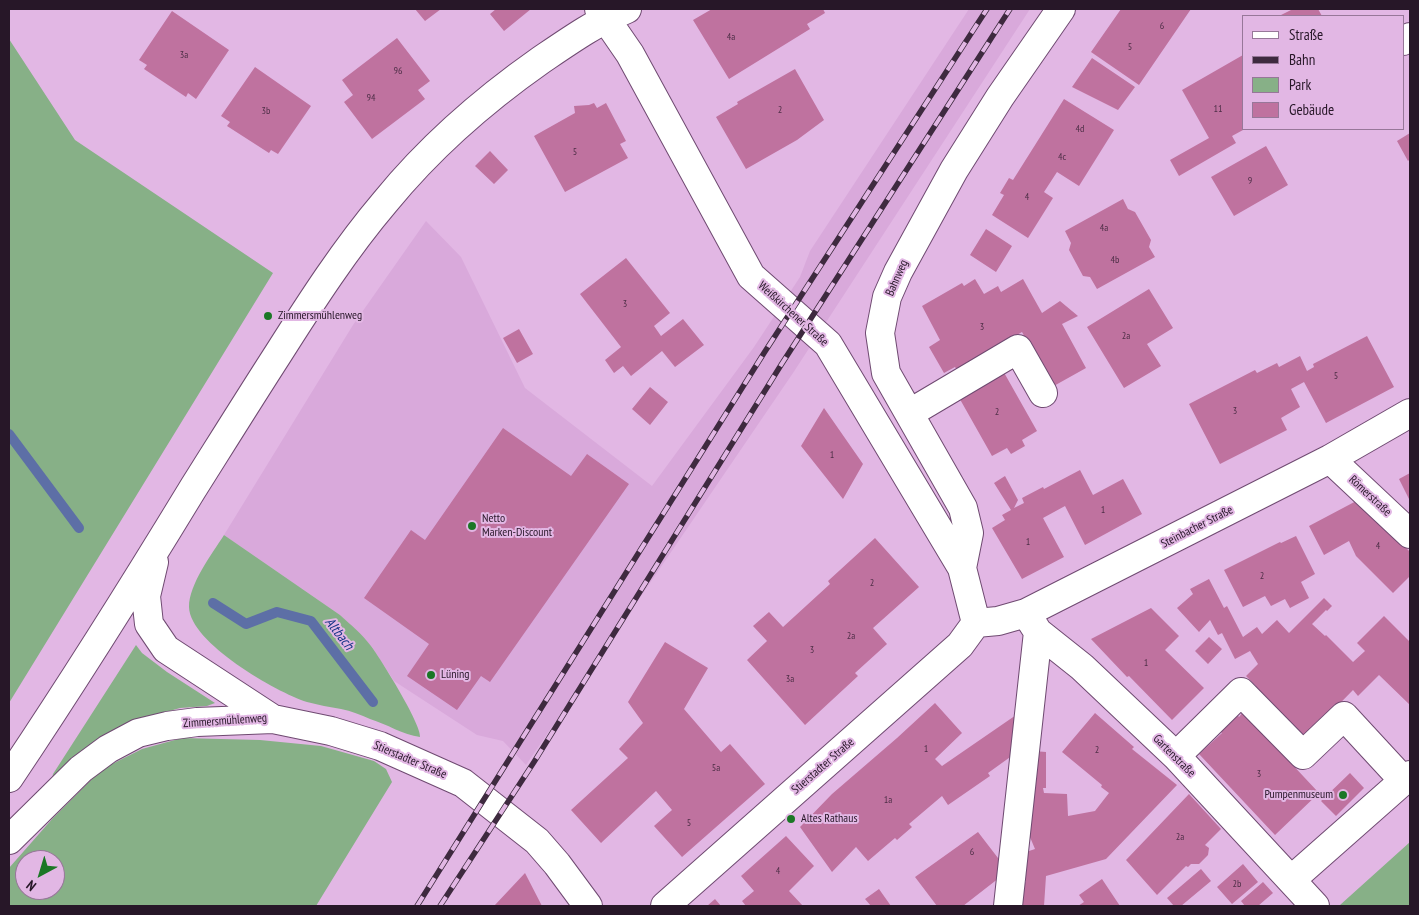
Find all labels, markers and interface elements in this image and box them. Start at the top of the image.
legend [1242,15,1404,130]
house number: 6 [1160,20,1164,32]
text: Straße [1289,25,1323,44]
house number: 4a [727,31,735,43]
house number: 5 [1128,41,1132,53]
house number: 3a [180,49,188,61]
text: Bahn [1289,50,1315,69]
house number: 96 [394,65,402,77]
text: Park [1289,75,1311,94]
house number: 94 [367,92,375,104]
text: Gebäude [1289,100,1334,119]
house number: 11 [1214,103,1222,115]
house number: 2 [778,104,782,116]
house number: 3b [262,105,270,117]
house number: 4d [1076,123,1084,135]
house number: 5 [573,146,577,158]
house number: 4c [1058,151,1066,163]
house number: 9 [1248,175,1252,187]
house number: 4 [1025,191,1029,203]
house number: 4a [1100,222,1108,234]
house number: 4b [1111,254,1119,266]
street label: Bahnweg [883,258,911,298]
street label: Weißkirchener Straße [755,279,831,349]
house number: 3 [623,298,627,310]
place label: Zimmersmühlenweg [278,309,362,323]
marker: Zimmersmühlenweg [262,310,274,322]
house number: 3 [980,321,984,333]
house number: 2a [1122,330,1130,342]
house number: 5 [1334,370,1338,382]
house number: 3 [1233,405,1237,417]
house number: 2 [995,406,999,418]
house number: 1 [830,449,834,461]
street label: Römerstraße [1346,473,1394,519]
street label: Steinbacher Straße [1159,503,1235,551]
house number: 1 [1101,504,1105,516]
place label: Netto Marken-Discount [482,512,552,540]
marker: Netto Marken-Discount [466,520,478,532]
house number: 1 [1026,536,1030,548]
house number: 4 [1376,540,1380,552]
house number: 2 [1260,570,1264,582]
house number: 2 [870,577,874,589]
water label: Altbach [321,614,357,654]
house number: 2a [847,630,855,642]
house number: 3 [810,644,814,656]
house number: 1 [1144,657,1148,669]
place label: Lüning [441,668,470,682]
marker: Lüning [425,669,437,681]
house number: 3a [786,673,794,685]
street label: Zimmersmühlenweg [183,711,267,731]
street label: Gartenstraße [1150,732,1198,780]
street label: Stierstadter Straße [789,735,857,797]
street label: Stierstadter Straße [371,738,449,782]
house number: 1 [924,743,928,755]
house number: 2 [1095,744,1099,756]
house number: 5a [712,762,720,774]
house number: 3 [1257,768,1261,780]
place label: Pumpenmuseum [1264,788,1333,802]
marker: Pumpenmuseum [1337,789,1349,801]
house number: 1a [884,794,892,806]
place label: Altes Rathaus [801,812,857,826]
marker: Altes Rathaus [785,813,797,825]
house number: 5 [687,817,691,829]
house number: 2a [1176,831,1184,843]
house number: 6 [970,846,974,858]
north arrow [15,850,65,900]
house number: 4 [776,865,780,877]
text: N [23,877,40,895]
house number: 2b [1233,878,1241,890]

